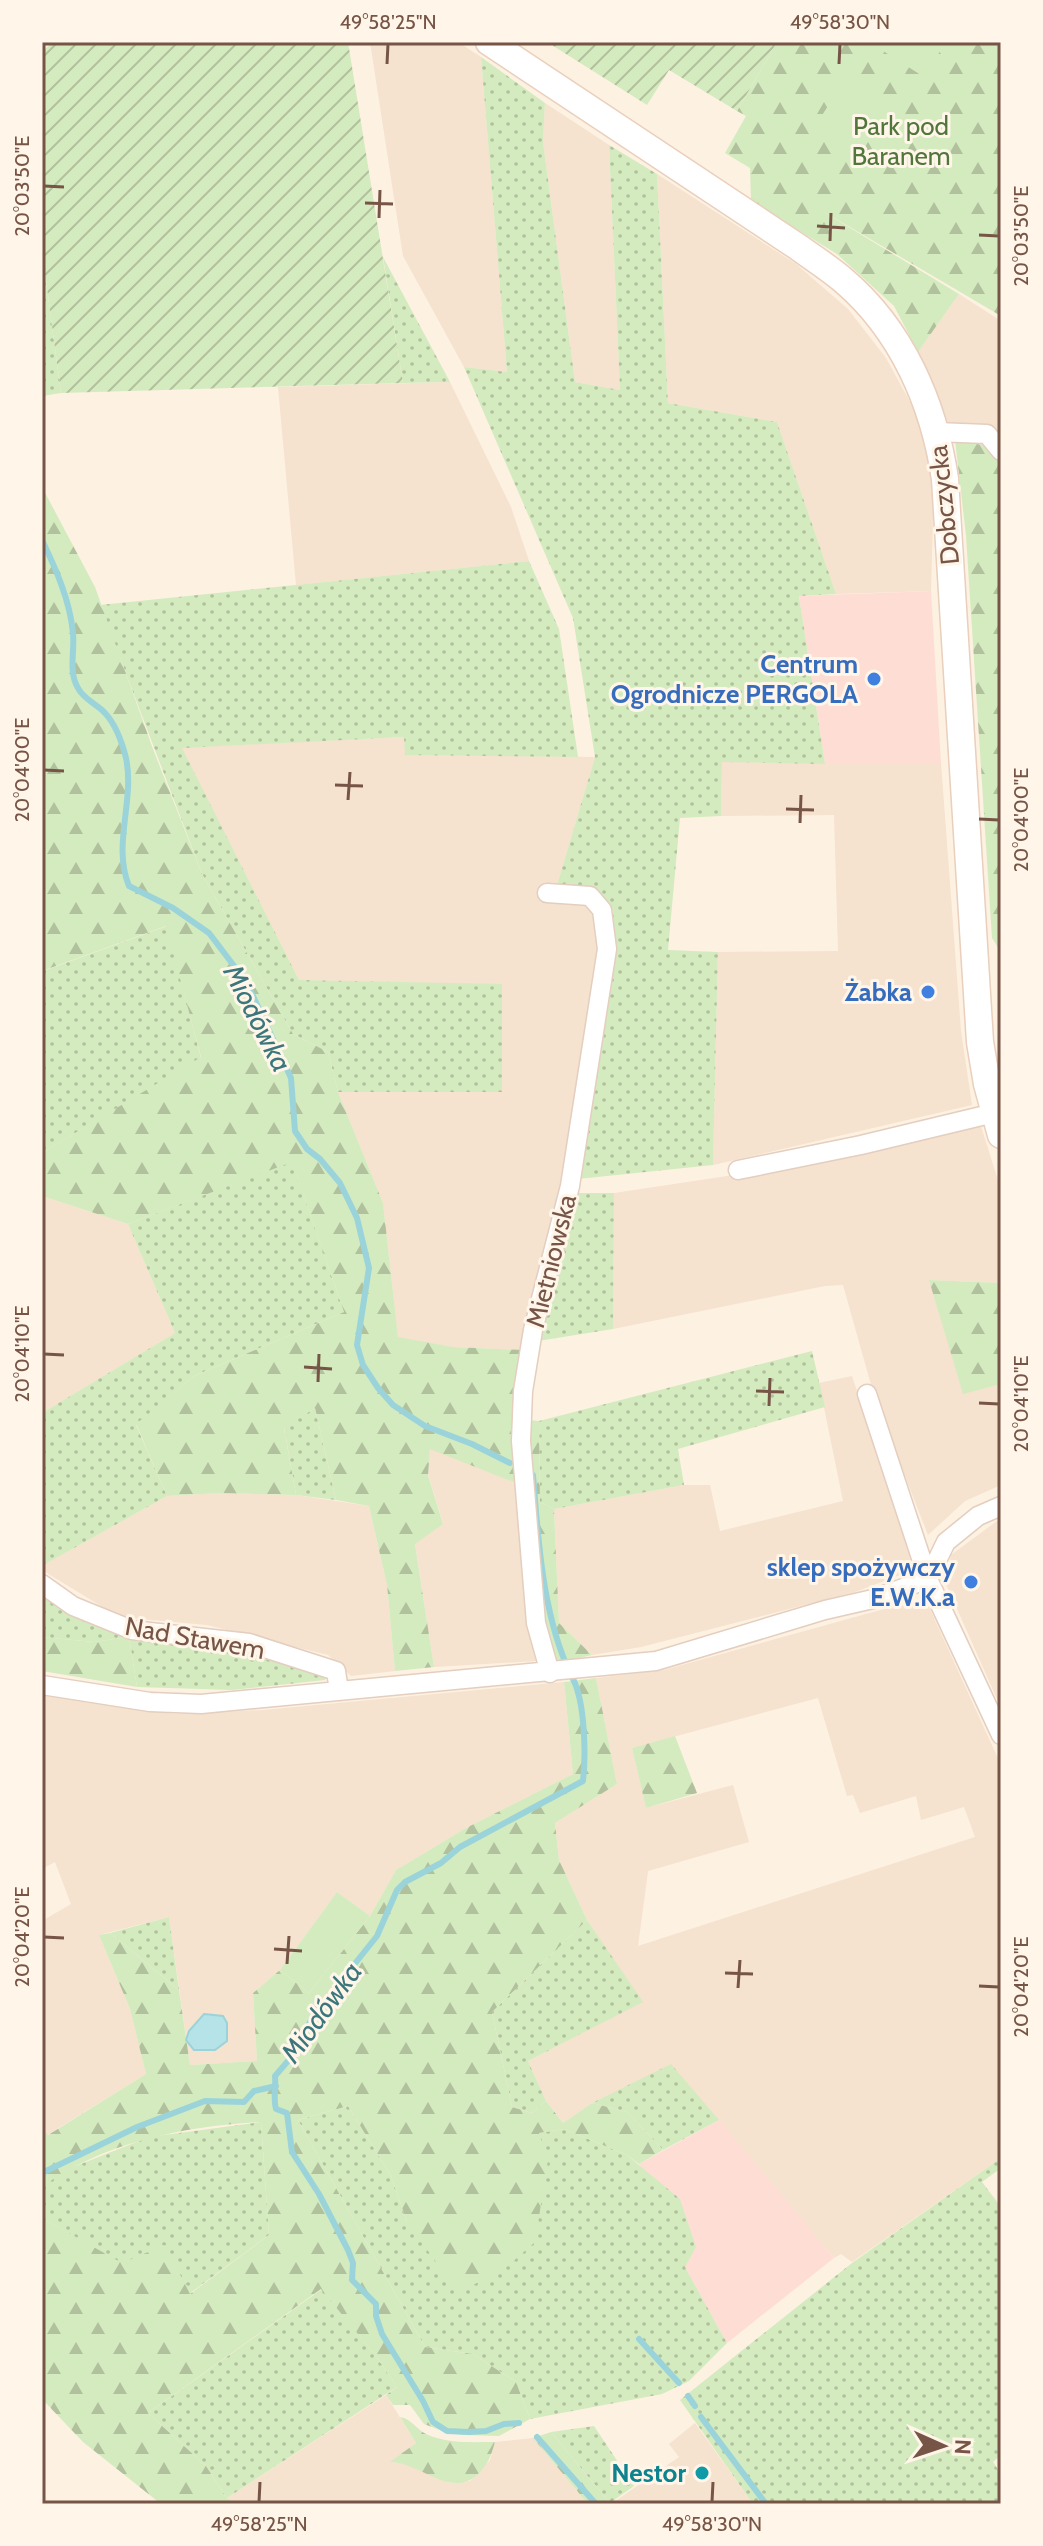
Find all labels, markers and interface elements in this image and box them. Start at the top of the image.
text: 49°58'25"N [340,10,436,34]
text: 49°58'30"N [790,10,890,34]
park label: Park pod Baranem [851,110,951,172]
text: 20°03'50"E [10,136,34,236]
text: 20°03'50"E [1009,186,1033,286]
street label: Dobczycka [922,443,966,566]
place label: Centrum Ogrodnicze PERGOLA [611,648,859,710]
marker: Centrum Ogrodnicze PERGOLA [865,670,883,688]
text: 20°04'00"E [10,718,34,822]
text: 20°04'00"E [1009,768,1033,872]
water label: Miodówka [216,958,299,1077]
place label: Żabka [845,976,912,1008]
marker: Żabka [919,983,937,1001]
street label: Mietniowska [519,1191,583,1331]
text: 20°04'10"E [10,1306,34,1402]
text: 20°04'10"E [1009,1356,1033,1452]
place label: sklep spożywczy E.W.K.a [767,1551,955,1613]
marker: sklep spożywczy E.W.K.a [962,1573,980,1591]
street label: Nad Stawem [123,1610,267,1666]
text: 20°04'20"E [10,1887,34,1987]
text: 20°04'20"E [1009,1937,1033,2037]
water label: Miodówka [273,1955,369,2070]
north arrow [903,2406,983,2486]
text: N [949,2439,976,2455]
place label: Nestor [611,2457,686,2489]
marker: Nestor [693,2464,711,2482]
text: 49°58'25"N [211,2512,307,2536]
text: 49°58'30"N [662,2512,762,2536]

